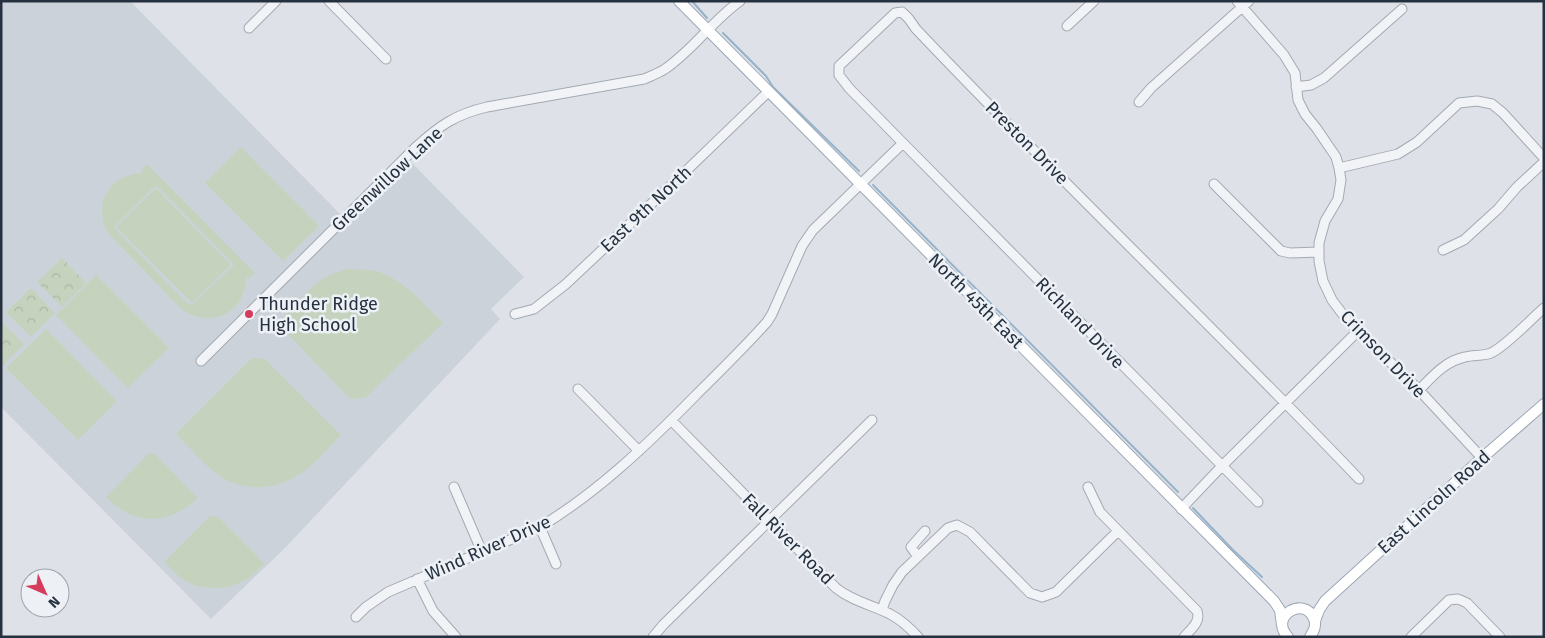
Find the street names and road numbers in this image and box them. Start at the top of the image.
street label: Preston Drive [981,97,1073,189]
street label: Greenwillow Lane [327,122,447,236]
street label: East 9th North [596,161,696,257]
street label: North 45th East [924,249,1029,354]
street label: Richland Drive [1031,273,1129,373]
street label: Crimson Drive [1336,305,1430,403]
street label: East Lincoln Road [1373,446,1495,558]
street label: Fall River Road [738,489,838,589]
street label: Wind River Drive [422,511,554,585]

